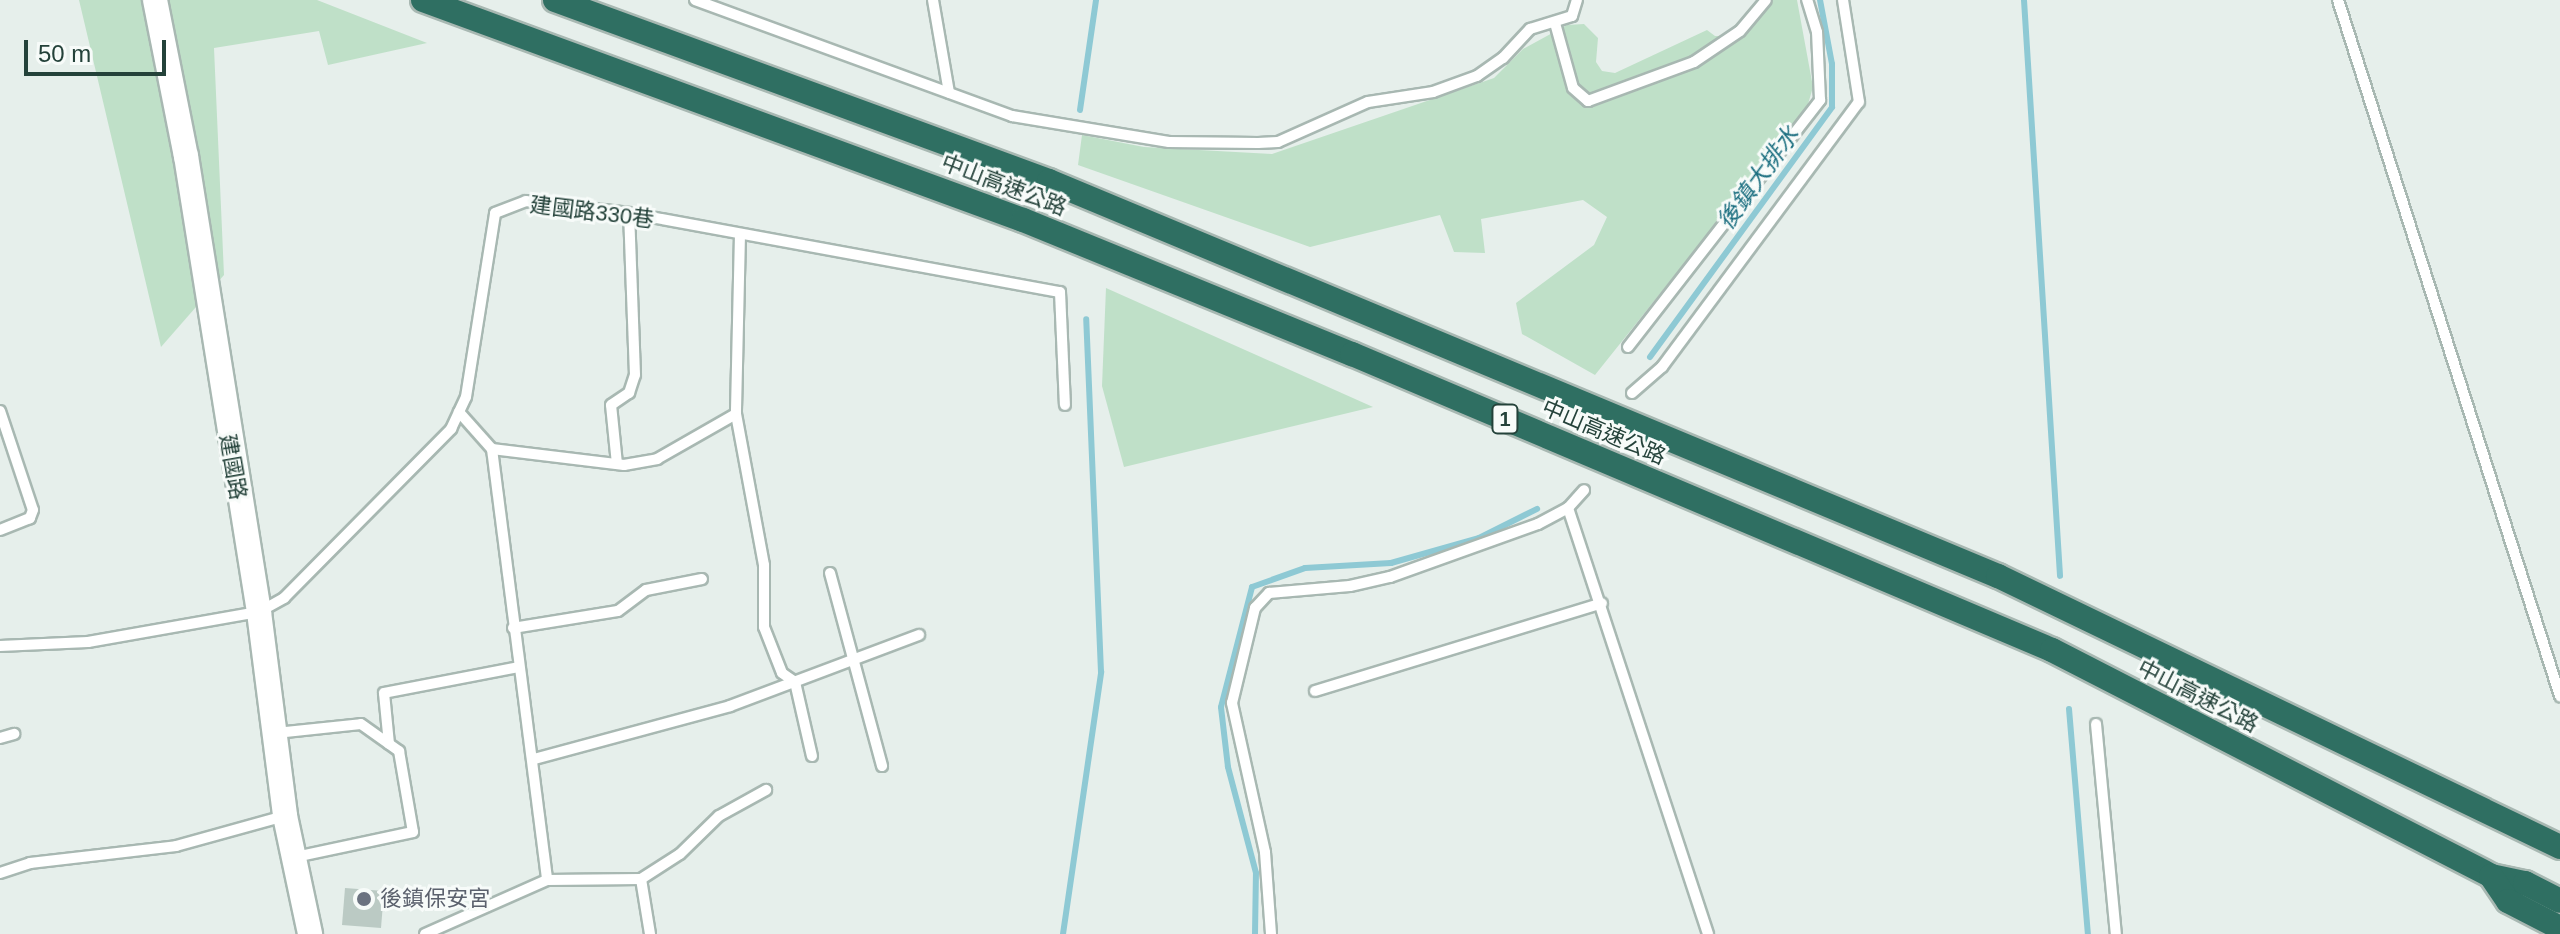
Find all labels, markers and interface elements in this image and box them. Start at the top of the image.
scale bar [28,24,170,74]
text: 50 m [38,40,91,67]
water label: 後鎮大排水 [1711,121,1805,235]
street label: 中山高速公路 [938,149,1070,221]
street label: 建國路330巷 [529,191,655,233]
street label: 中山高速公路 [1538,394,1670,470]
road number: 1 [1491,403,1519,435]
street label: 建國路 [214,432,252,502]
street label: 中山高速公路 [2133,654,2263,738]
place label: 後鎮保安宮 [380,886,490,912]
marker: 後鎮保安宮 [355,890,373,908]

